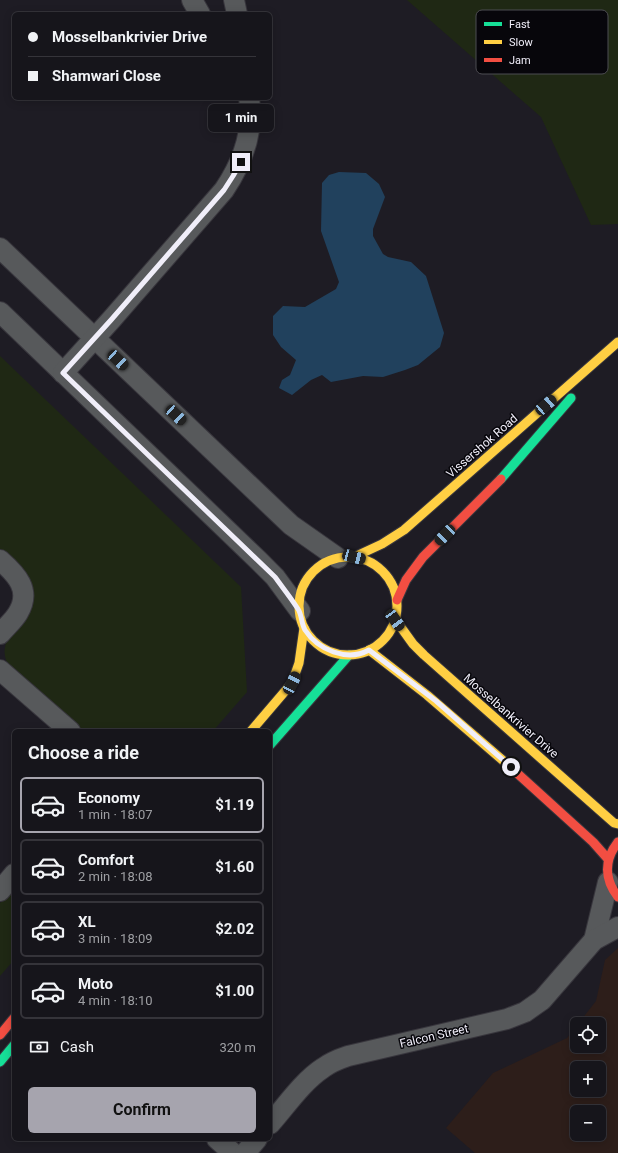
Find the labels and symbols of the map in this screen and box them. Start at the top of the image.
legend [476,10,608,74]
text: Fast [509,18,531,31]
text: Slow [509,36,533,49]
text: Jam [509,54,531,67]
callout: 1 min [208,104,274,132]
route end [232,153,250,171]
car [105,347,131,373]
car [533,393,559,417]
car [163,402,189,428]
street label: Vissershok Road [444,411,520,481]
car [432,522,458,548]
car [341,548,367,566]
car [383,607,407,633]
car [281,670,303,696]
street label: Mosselbankrivier Drive [461,671,561,761]
route start [502,758,520,776]
street label: Falcon Street [398,1021,470,1051]

